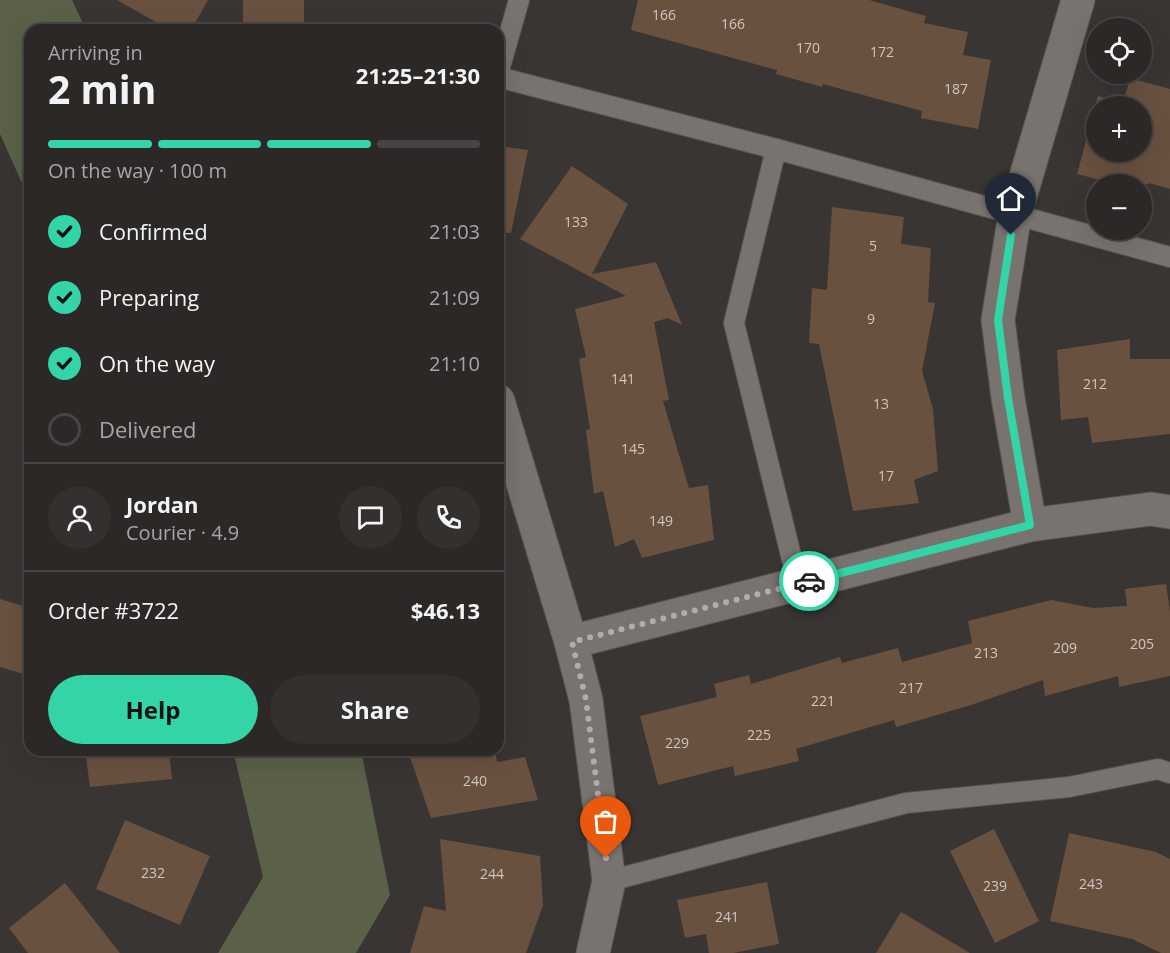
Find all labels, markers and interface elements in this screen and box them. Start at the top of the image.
house number: 166 [652,5,676,24]
house number: 166 [721,14,745,33]
map controls [1086,18,1152,240]
button: locate [1086,18,1152,84]
house number: 170 [796,38,820,57]
text: Arriving in [48,39,143,66]
house number: 172 [870,42,894,61]
text: 21:25–21:30 [356,60,480,90]
text: 2 min [48,62,156,115]
house number: 187 [944,79,968,98]
button: + [1086,96,1152,162]
text: On the way · 100 m [48,157,227,184]
pin [985,173,1036,235]
button: − [1086,174,1152,240]
icon: home [994,182,1027,215]
house number: 133 [564,212,588,231]
icon: check [48,215,81,248]
text: Confirmed [99,216,208,246]
text: 21:03 [429,218,480,245]
house number: 5 [869,236,877,255]
icon: check [48,281,81,314]
text: Preparing [99,282,199,312]
text: 21:09 [429,284,480,311]
house number: 9 [867,309,875,328]
icon: check [48,347,81,380]
text: On the way [99,348,215,378]
text: 21:10 [429,350,480,377]
house number: 141 [611,369,635,388]
house number: 212 [1083,374,1107,393]
house number: 13 [873,394,889,413]
text: Delivered [99,414,197,444]
house number: 145 [621,439,645,458]
house number: 17 [878,466,894,485]
button: person [48,486,111,549]
button: chat [339,486,402,549]
button: phone [417,486,480,549]
text: Jordan [126,489,199,519]
house number: 149 [649,511,673,530]
text: Courier · 4.9 [126,519,239,546]
courier [779,551,839,611]
icon: car [793,565,826,598]
text: Order #3722 [48,595,179,625]
text: $46.13 [411,595,480,625]
house number: 205 [1130,634,1154,653]
house number: 209 [1053,638,1077,657]
house number: 213 [974,643,998,662]
button: Help [48,675,258,744]
button: Share [270,675,480,744]
house number: 217 [899,678,923,697]
house number: 221 [811,691,835,710]
house number: 225 [747,725,771,744]
house number: 229 [665,733,689,752]
house number: 240 [463,771,487,790]
pin [580,796,631,858]
icon: bag [589,805,622,838]
house number: 232 [141,863,165,882]
house number: 244 [480,864,504,883]
house number: 243 [1079,874,1103,893]
house number: 239 [983,876,1007,895]
house number: 241 [715,907,739,926]

